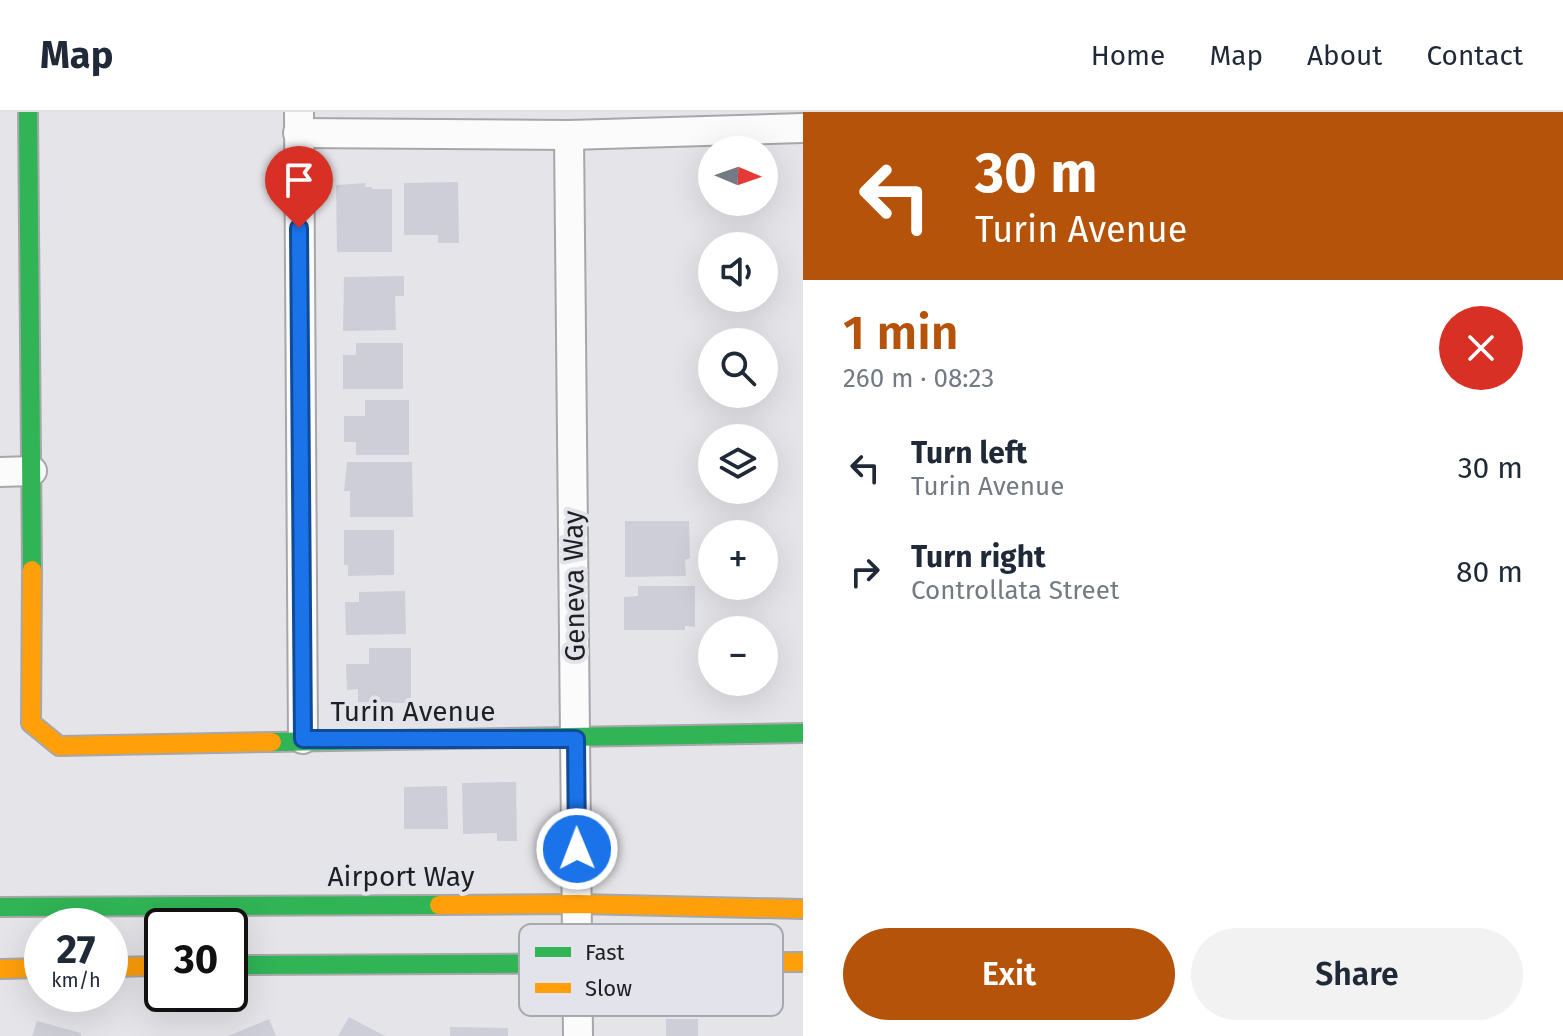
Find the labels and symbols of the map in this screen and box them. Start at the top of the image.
north arrow [698,136,778,216]
pin [265,146,333,228]
street label: Geneva Way [556,510,592,662]
street label: Turin Avenue [330,695,496,728]
position arrow [535,807,619,891]
street label: Airport Way [328,860,475,893]
speed limit sign: 30 [144,908,248,1012]
legend [519,924,783,1016]
text: Fast [585,939,625,966]
text: Slow [585,975,632,1002]

